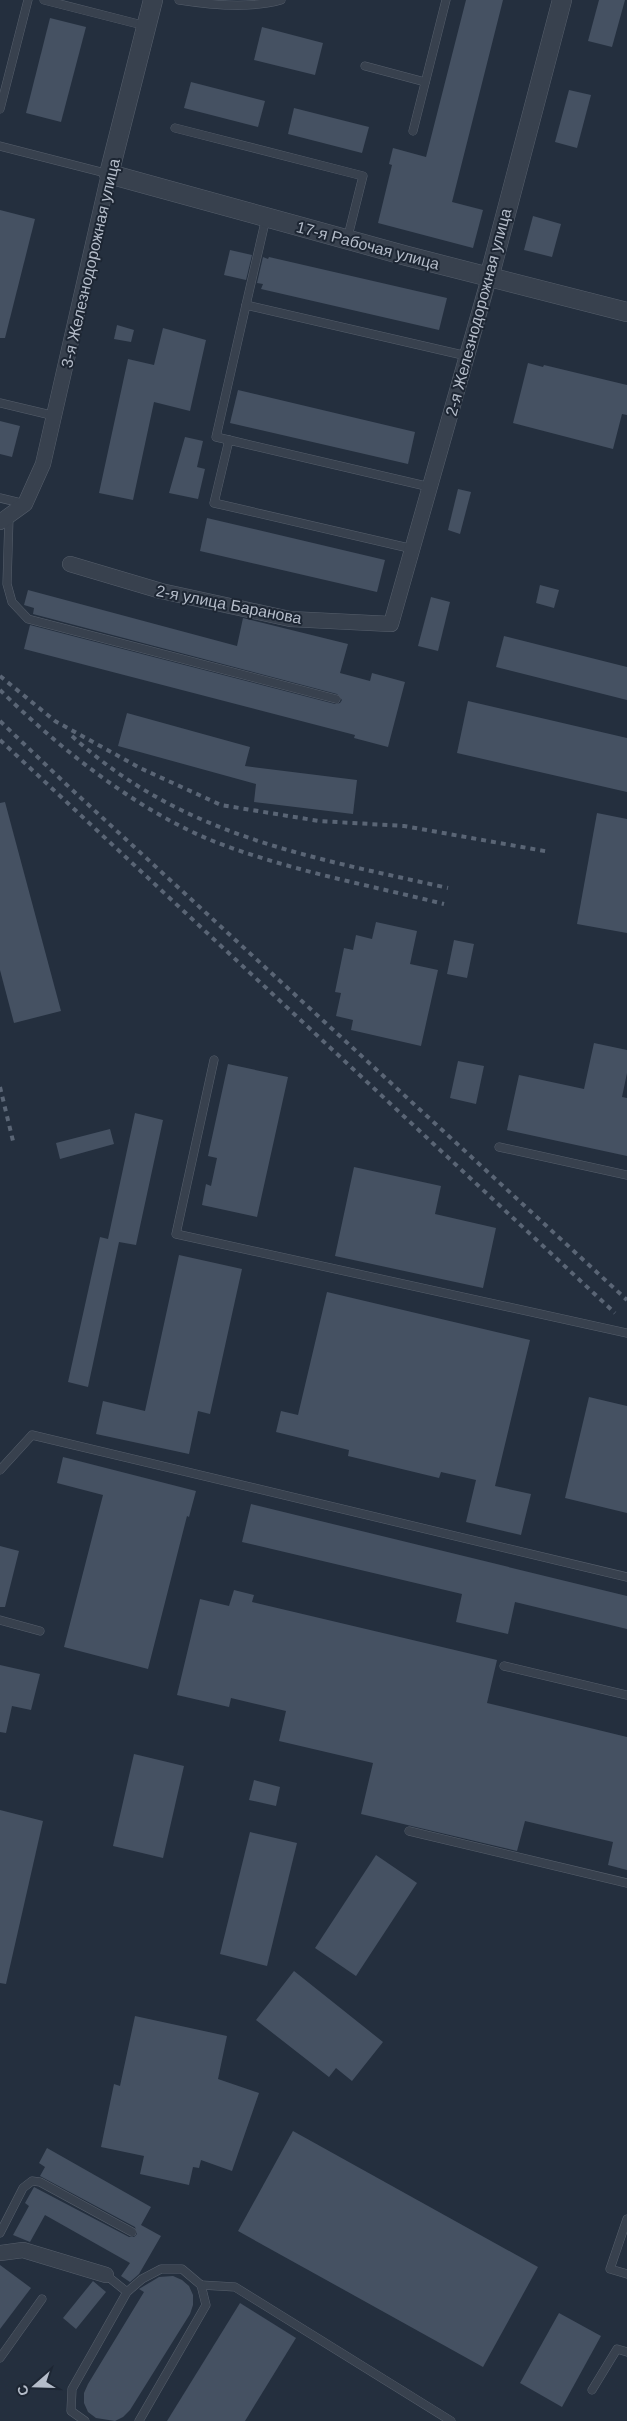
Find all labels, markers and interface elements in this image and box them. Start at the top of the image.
street label: 3-я Железнодорожная улица [58,157,123,369]
street label: 2-я Железнодорожная улица [443,206,514,418]
street label: 17-я Рабочая улица [295,218,441,273]
street label: 2-я улица Баранова [155,582,303,627]
north arrow [10,2361,60,2411]
text: С [14,2383,32,2398]

